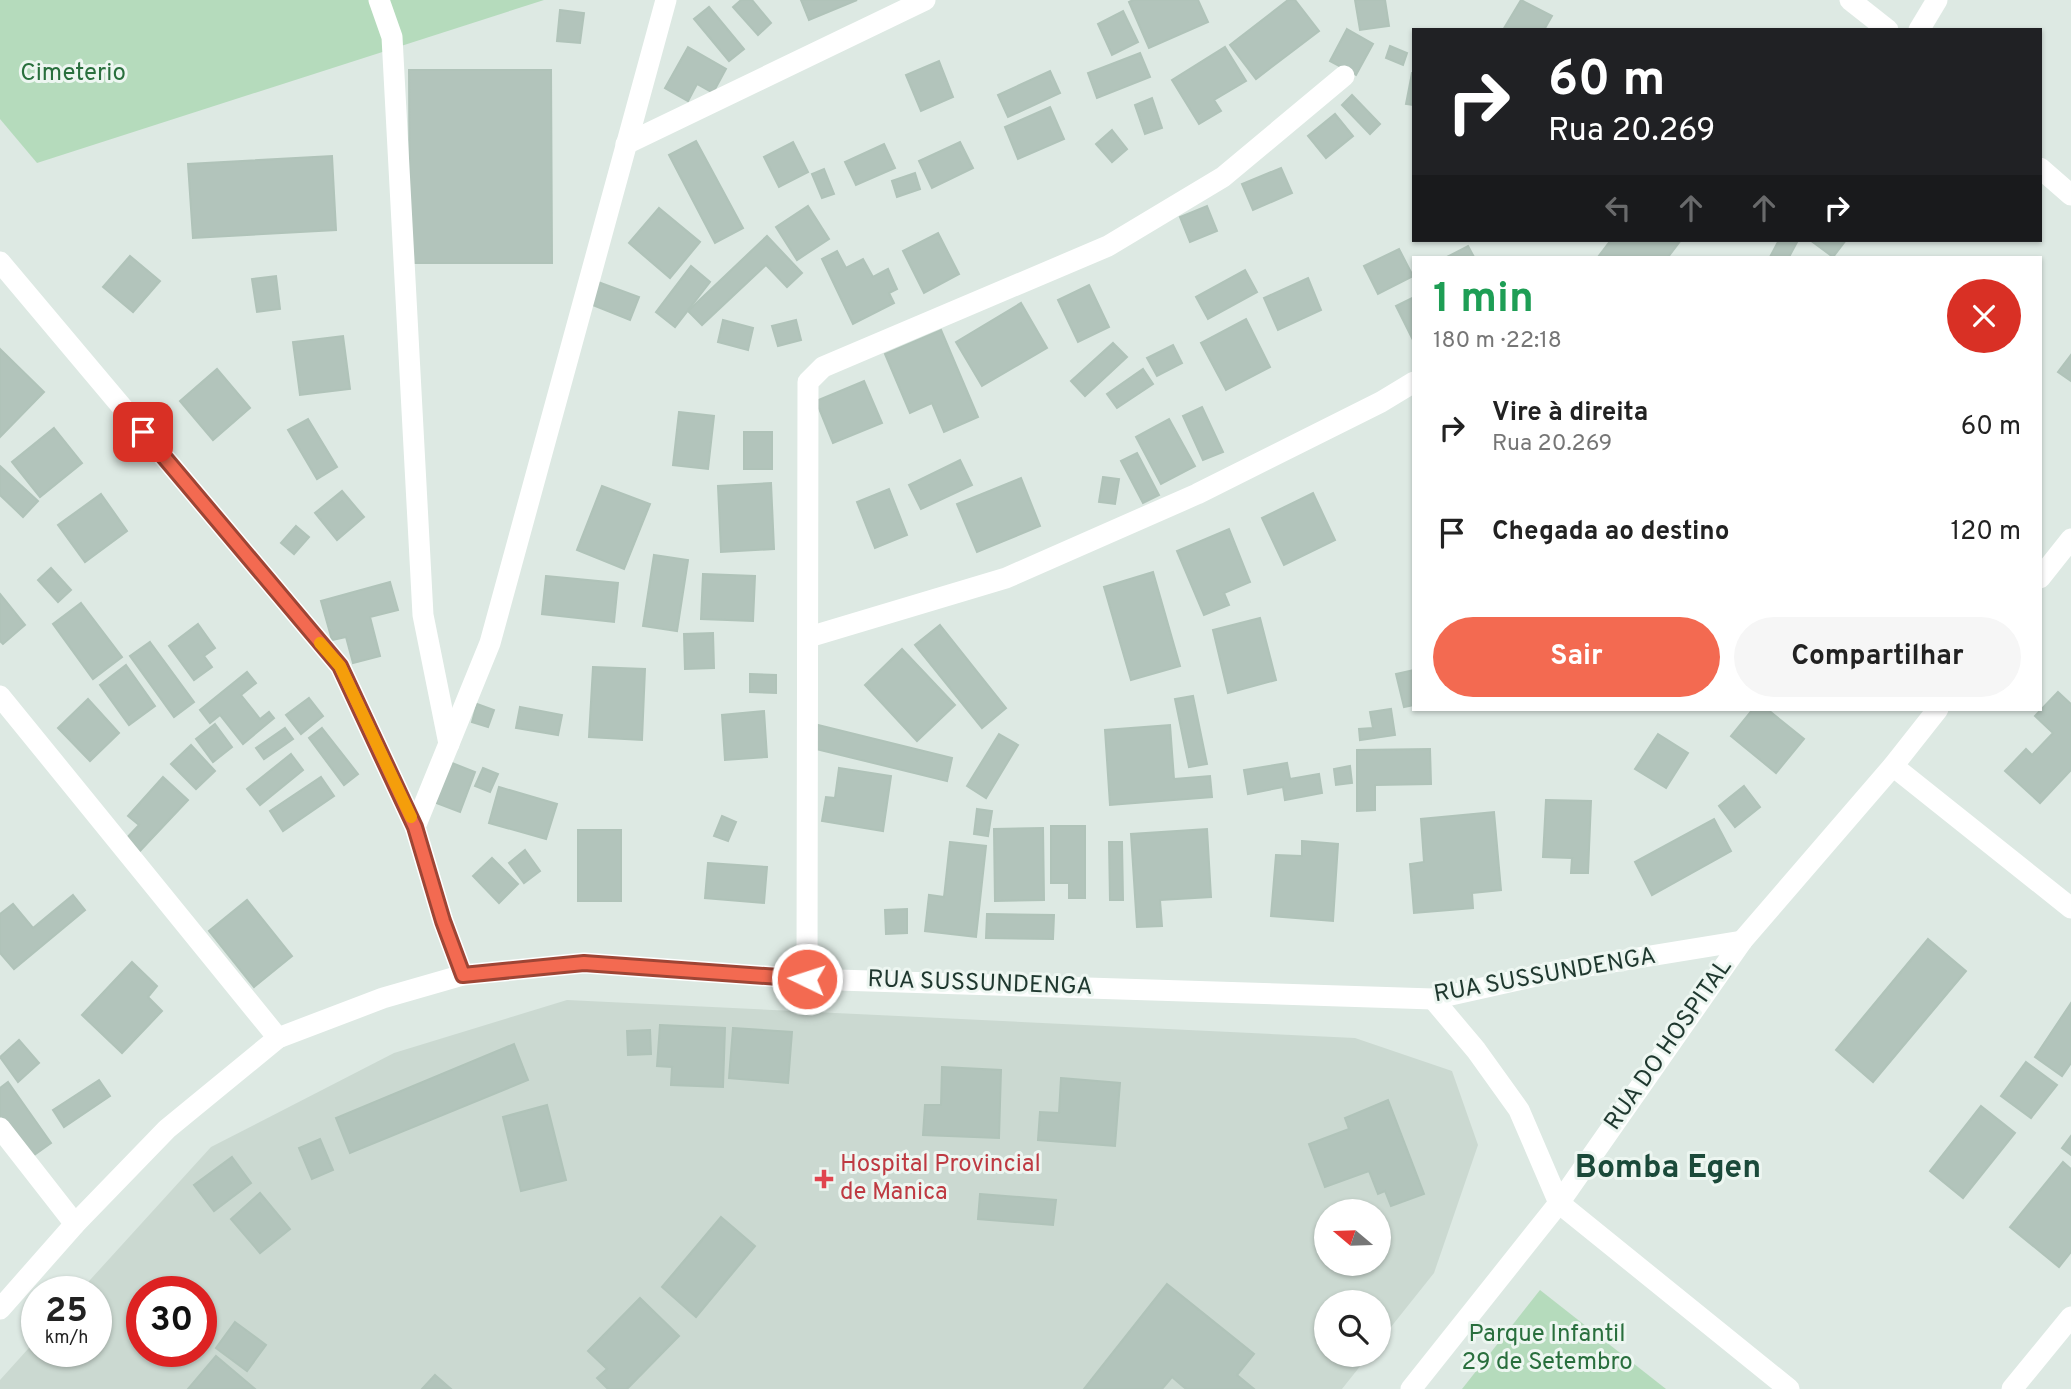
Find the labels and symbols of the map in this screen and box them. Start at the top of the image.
park label: Cimeterio [20,59,126,89]
pin [113,402,173,462]
position arrow [770,942,844,1016]
street label: RUA SUSSUNDENGA [1432,942,1658,1010]
street label: RUA DO HOSPITAL [1599,953,1739,1137]
street label: RUA SUSSUNDENGA [867,965,1093,1003]
district label: Bomba Egen [1575,1149,1761,1189]
place label: Hospital Provincial de Manica [840,1150,1041,1208]
marker: Hospital Provincial de Manica [814,1169,834,1189]
north arrow [1314,1199,1391,1276]
speed limit sign: 30 [126,1276,217,1367]
park label: Parque Infantil 29 de Setembro [1461,1320,1633,1378]

